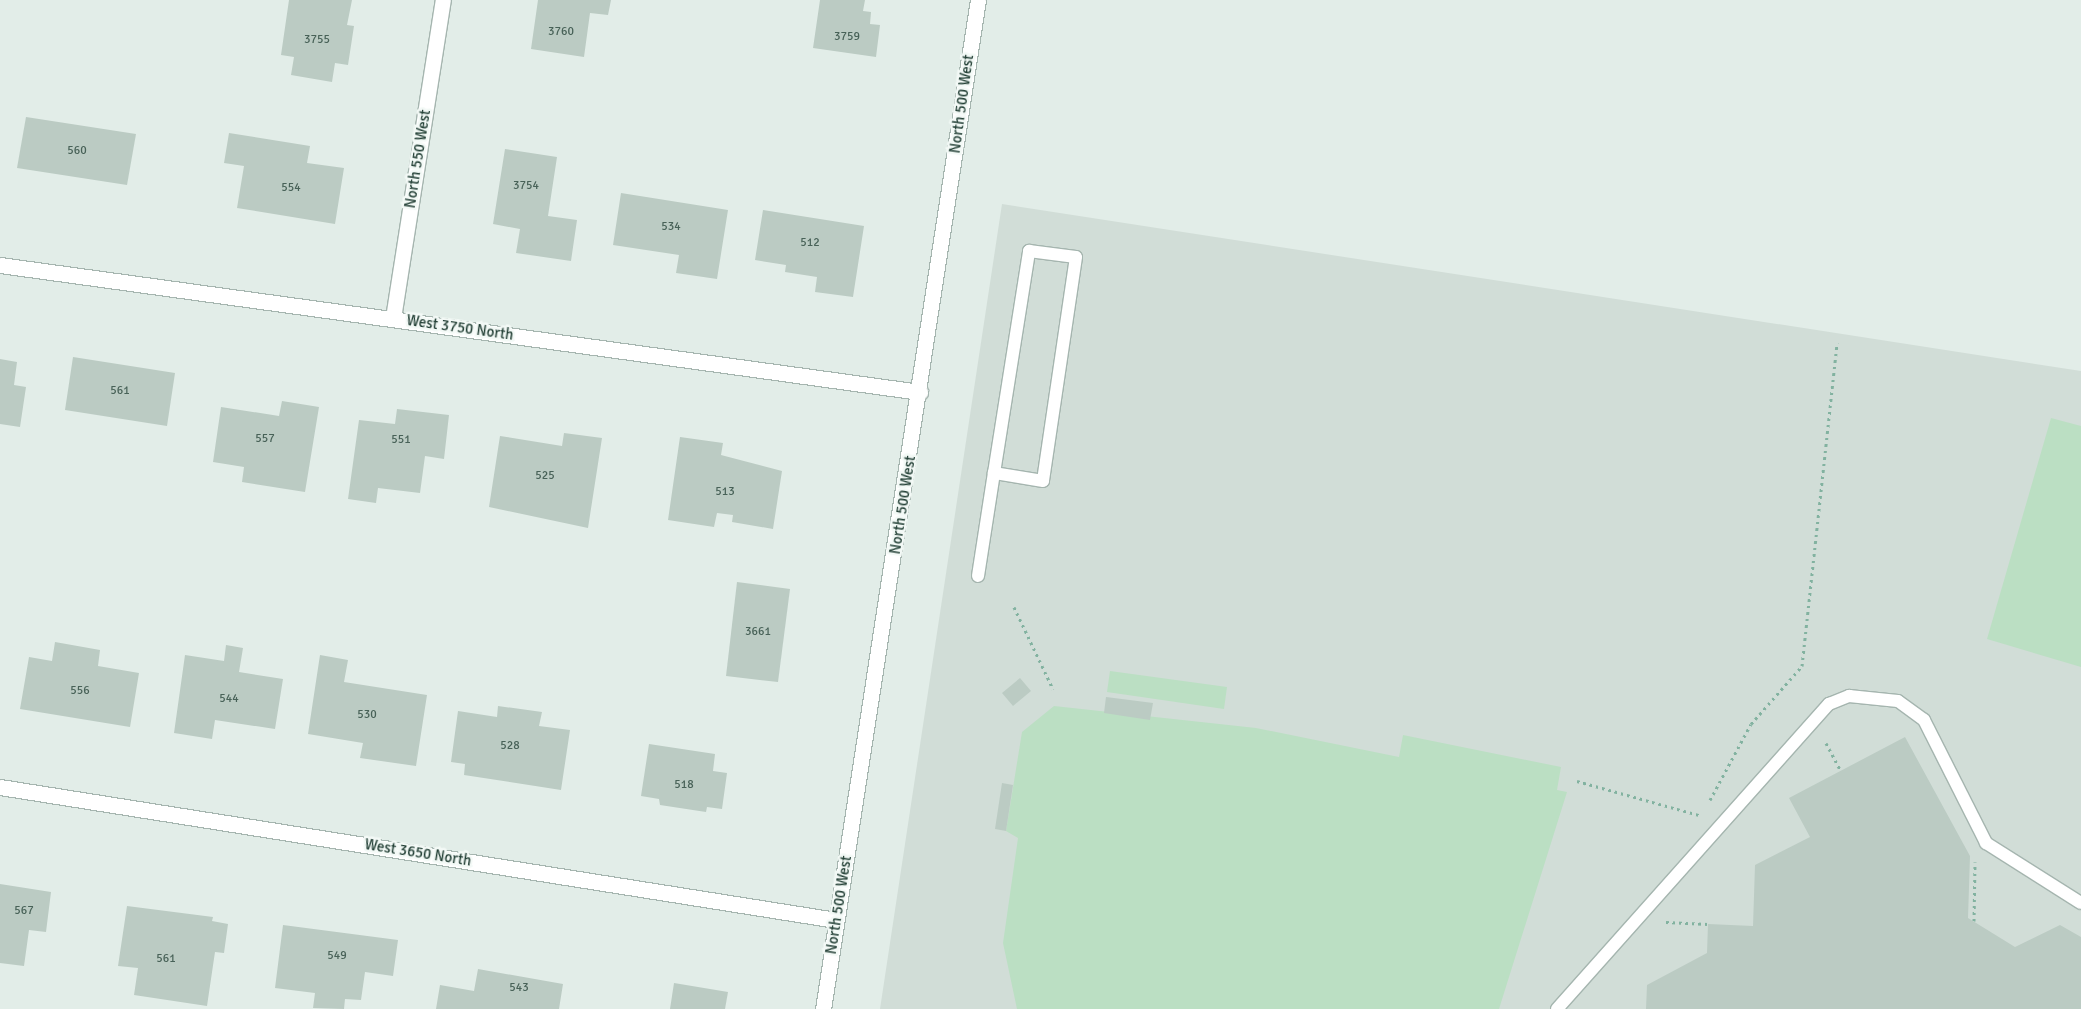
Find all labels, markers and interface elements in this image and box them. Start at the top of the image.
house number: 3760 [548,25,574,39]
house number: 3759 [834,30,860,44]
house number: 3755 [304,33,330,47]
street label: North 500 West [946,53,978,155]
street label: North 550 West [401,108,435,210]
house number: 560 [67,144,87,158]
house number: 3754 [513,179,539,193]
house number: 554 [281,181,301,195]
house number: 534 [661,220,681,234]
house number: 512 [800,236,820,250]
street label: West 3750 North [405,312,515,344]
house number: 561 [110,384,130,398]
house number: 557 [255,432,275,446]
house number: 551 [391,433,411,447]
street label: North 500 West [886,454,920,556]
house number: 525 [535,469,555,483]
house number: 513 [715,485,735,499]
house number: 3661 [745,625,771,639]
house number: 556 [70,684,90,698]
house number: 544 [219,692,239,706]
house number: 530 [357,708,377,722]
house number: 528 [500,739,520,753]
house number: 518 [674,778,694,792]
street label: West 3650 North [363,836,473,870]
street label: North 500 West [822,854,856,956]
house number: 567 [14,904,34,918]
house number: 549 [327,949,347,963]
house number: 561 [156,952,176,966]
house number: 543 [509,981,529,995]

